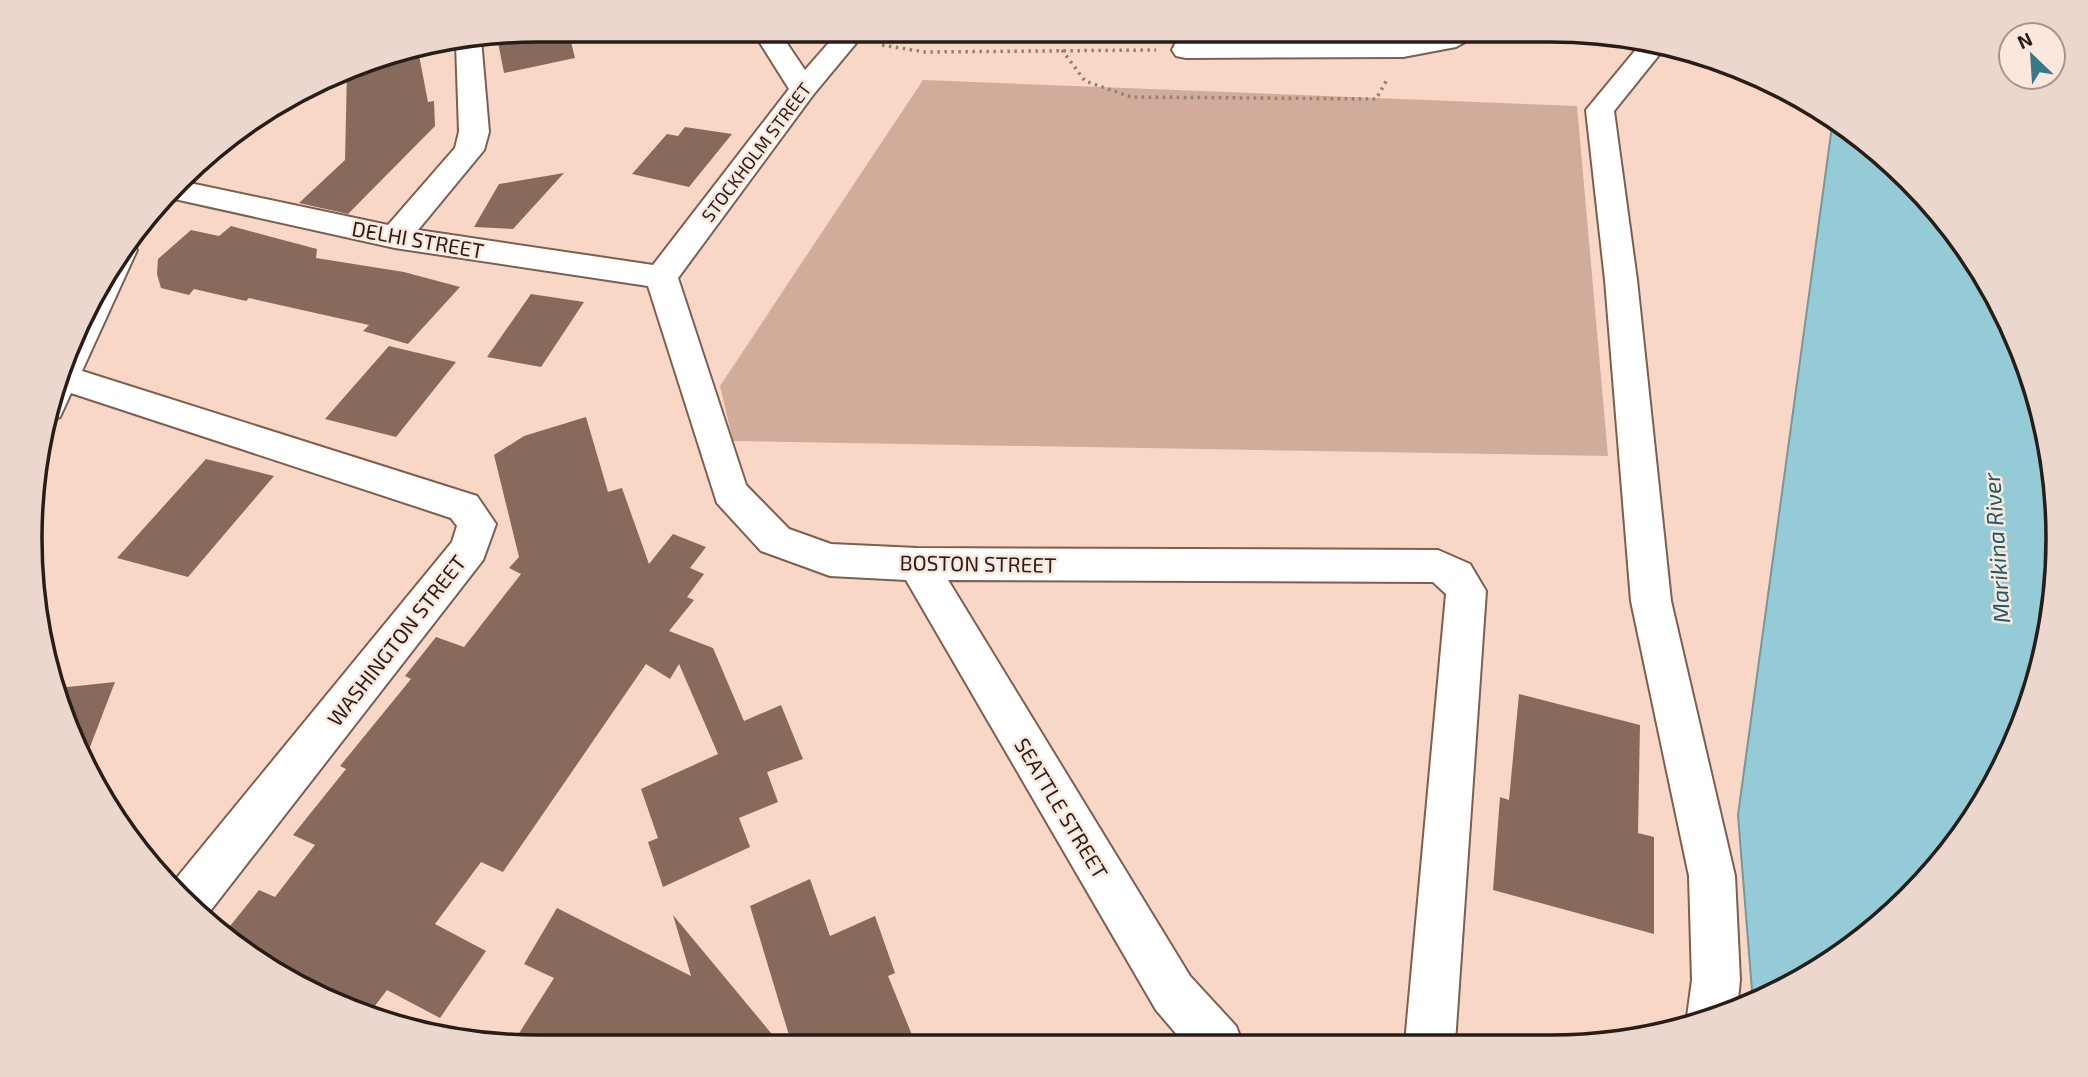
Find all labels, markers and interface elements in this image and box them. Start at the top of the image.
north arrow [1997,21,2067,91]
text: N [2014,27,2036,53]
street label: STOCKHOLM STREET [696,78,816,226]
street label: DELHI STREET [350,215,486,263]
water label: Marikina River [1977,471,2015,624]
street label: BOSTON STREET [899,549,1057,577]
street label: WASHINGTON STREET [322,550,470,730]
street label: SEATTLE STREET [1010,733,1114,883]

